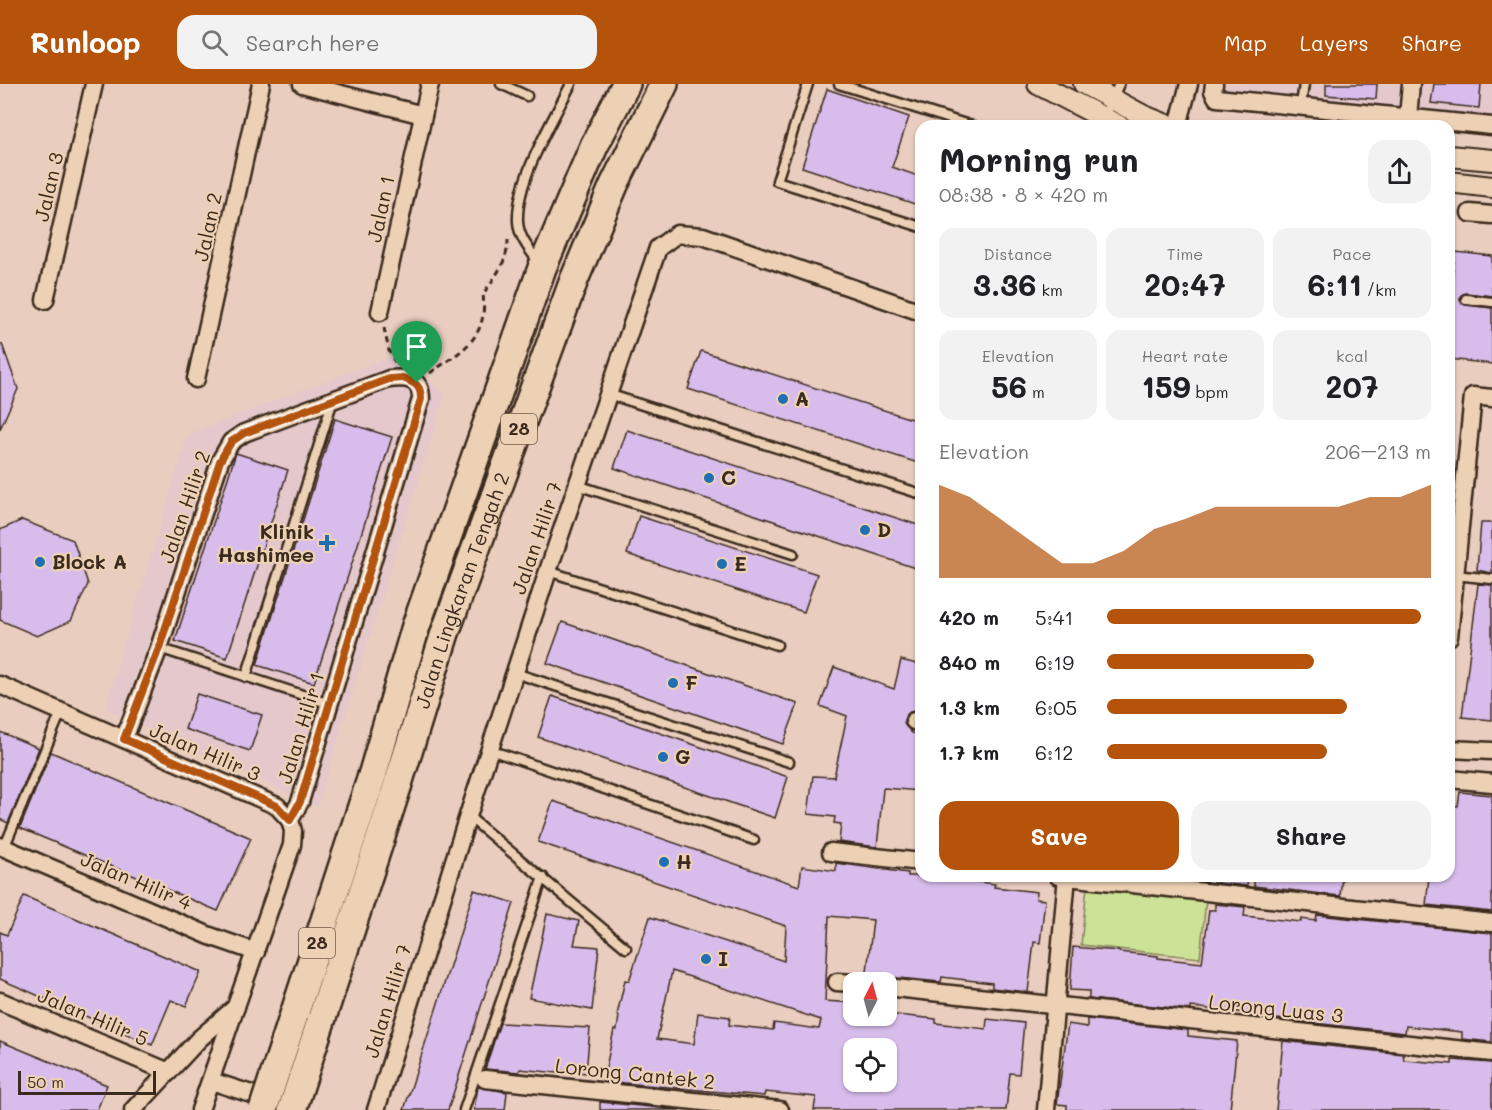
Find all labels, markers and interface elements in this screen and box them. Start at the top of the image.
search box [177,15,597,69]
text: Runloop [30,24,141,60]
icon: search [198,26,231,59]
text: Search here [246,28,380,57]
text: Map [1224,29,1267,56]
text: Layers [1300,29,1369,56]
text: Share [1402,29,1462,56]
text: Morning run [939,137,1139,180]
button: share [1368,140,1431,203]
street label: Jalan 3 [27,150,69,224]
street label: Jalan 1 [360,173,400,244]
text: 08:38 · 8 × 420 m [939,181,1108,207]
street label: Jalan 2 [187,190,227,264]
text: Distance [984,243,1052,264]
text: Time [1167,243,1203,264]
text: Pace [1332,243,1372,264]
text: 3.36 [973,264,1037,304]
text: 20:47 [1144,264,1226,304]
text: 6:11 [1307,264,1362,304]
text: km [1037,279,1063,300]
text: /km [1362,279,1397,300]
pin [391,321,442,383]
icon: arrive [400,330,433,363]
text: Elevation [982,345,1054,366]
text: Heart rate [1142,345,1228,366]
text: kcal [1336,345,1368,366]
text: 56 [991,366,1027,406]
text: 159 [1142,366,1190,406]
text: 207 [1326,366,1378,406]
text: m [1027,381,1045,402]
text: bpm [1190,381,1228,402]
place label: A [795,385,809,411]
marker: A [776,392,790,406]
road number: 28 [501,414,537,444]
text: Elevation [939,438,1029,464]
text: 206–213 m [1325,438,1431,464]
street label: Jalan Hilir 2 [153,447,215,566]
place label: C [721,464,736,490]
street label: Jalan Lingkaran Tengah 2 [408,468,515,711]
marker: C [702,471,716,485]
street label: Jalan Hilir 7 [505,478,567,597]
place label: D [877,516,891,542]
place label: Klinik Hashimee [217,518,314,567]
marker: D [858,523,872,537]
marker: Klinik Hashimee [318,534,336,552]
place label: Block A [52,548,127,574]
place label: E [734,550,747,576]
marker: Block A [33,555,47,569]
marker: E [715,557,729,571]
text: 420 m [939,604,999,630]
text: 5:41 [1035,604,1074,630]
text: 840 m [939,649,1000,675]
text: 6:19 [1035,649,1074,675]
street label: Jalan Hilir 1 [271,669,329,787]
place label: F [685,669,698,695]
marker: F [666,676,680,690]
text: 1.3 km [939,694,1000,720]
text: 6:05 [1035,694,1077,720]
street label: Jalan Hilir 3 [146,716,265,786]
text: 1.7 km [939,739,999,765]
text: 6:12 [1035,739,1073,765]
place label: G [675,743,690,769]
marker: G [656,750,670,764]
button: Save [939,801,1179,870]
button: Share [1191,801,1431,870]
street label: Jalan Hilir 4 [77,845,196,915]
place label: H [676,848,692,874]
marker: H [657,855,671,869]
road number: 28 [299,928,335,958]
street label: Jalan Hilir 7 [357,941,417,1061]
place label: I [718,945,728,971]
marker: I [699,952,713,966]
north arrow [843,972,897,1026]
map controls [843,972,897,1092]
street label: Jalan Hilir 5 [34,981,153,1051]
street label: Lorong Luas 3 [1208,988,1345,1028]
button: locate [843,1038,897,1092]
street label: Lorong Cantek 2 [554,1052,716,1094]
scale bar [18,1068,156,1096]
text: 50 m [27,1071,64,1092]

